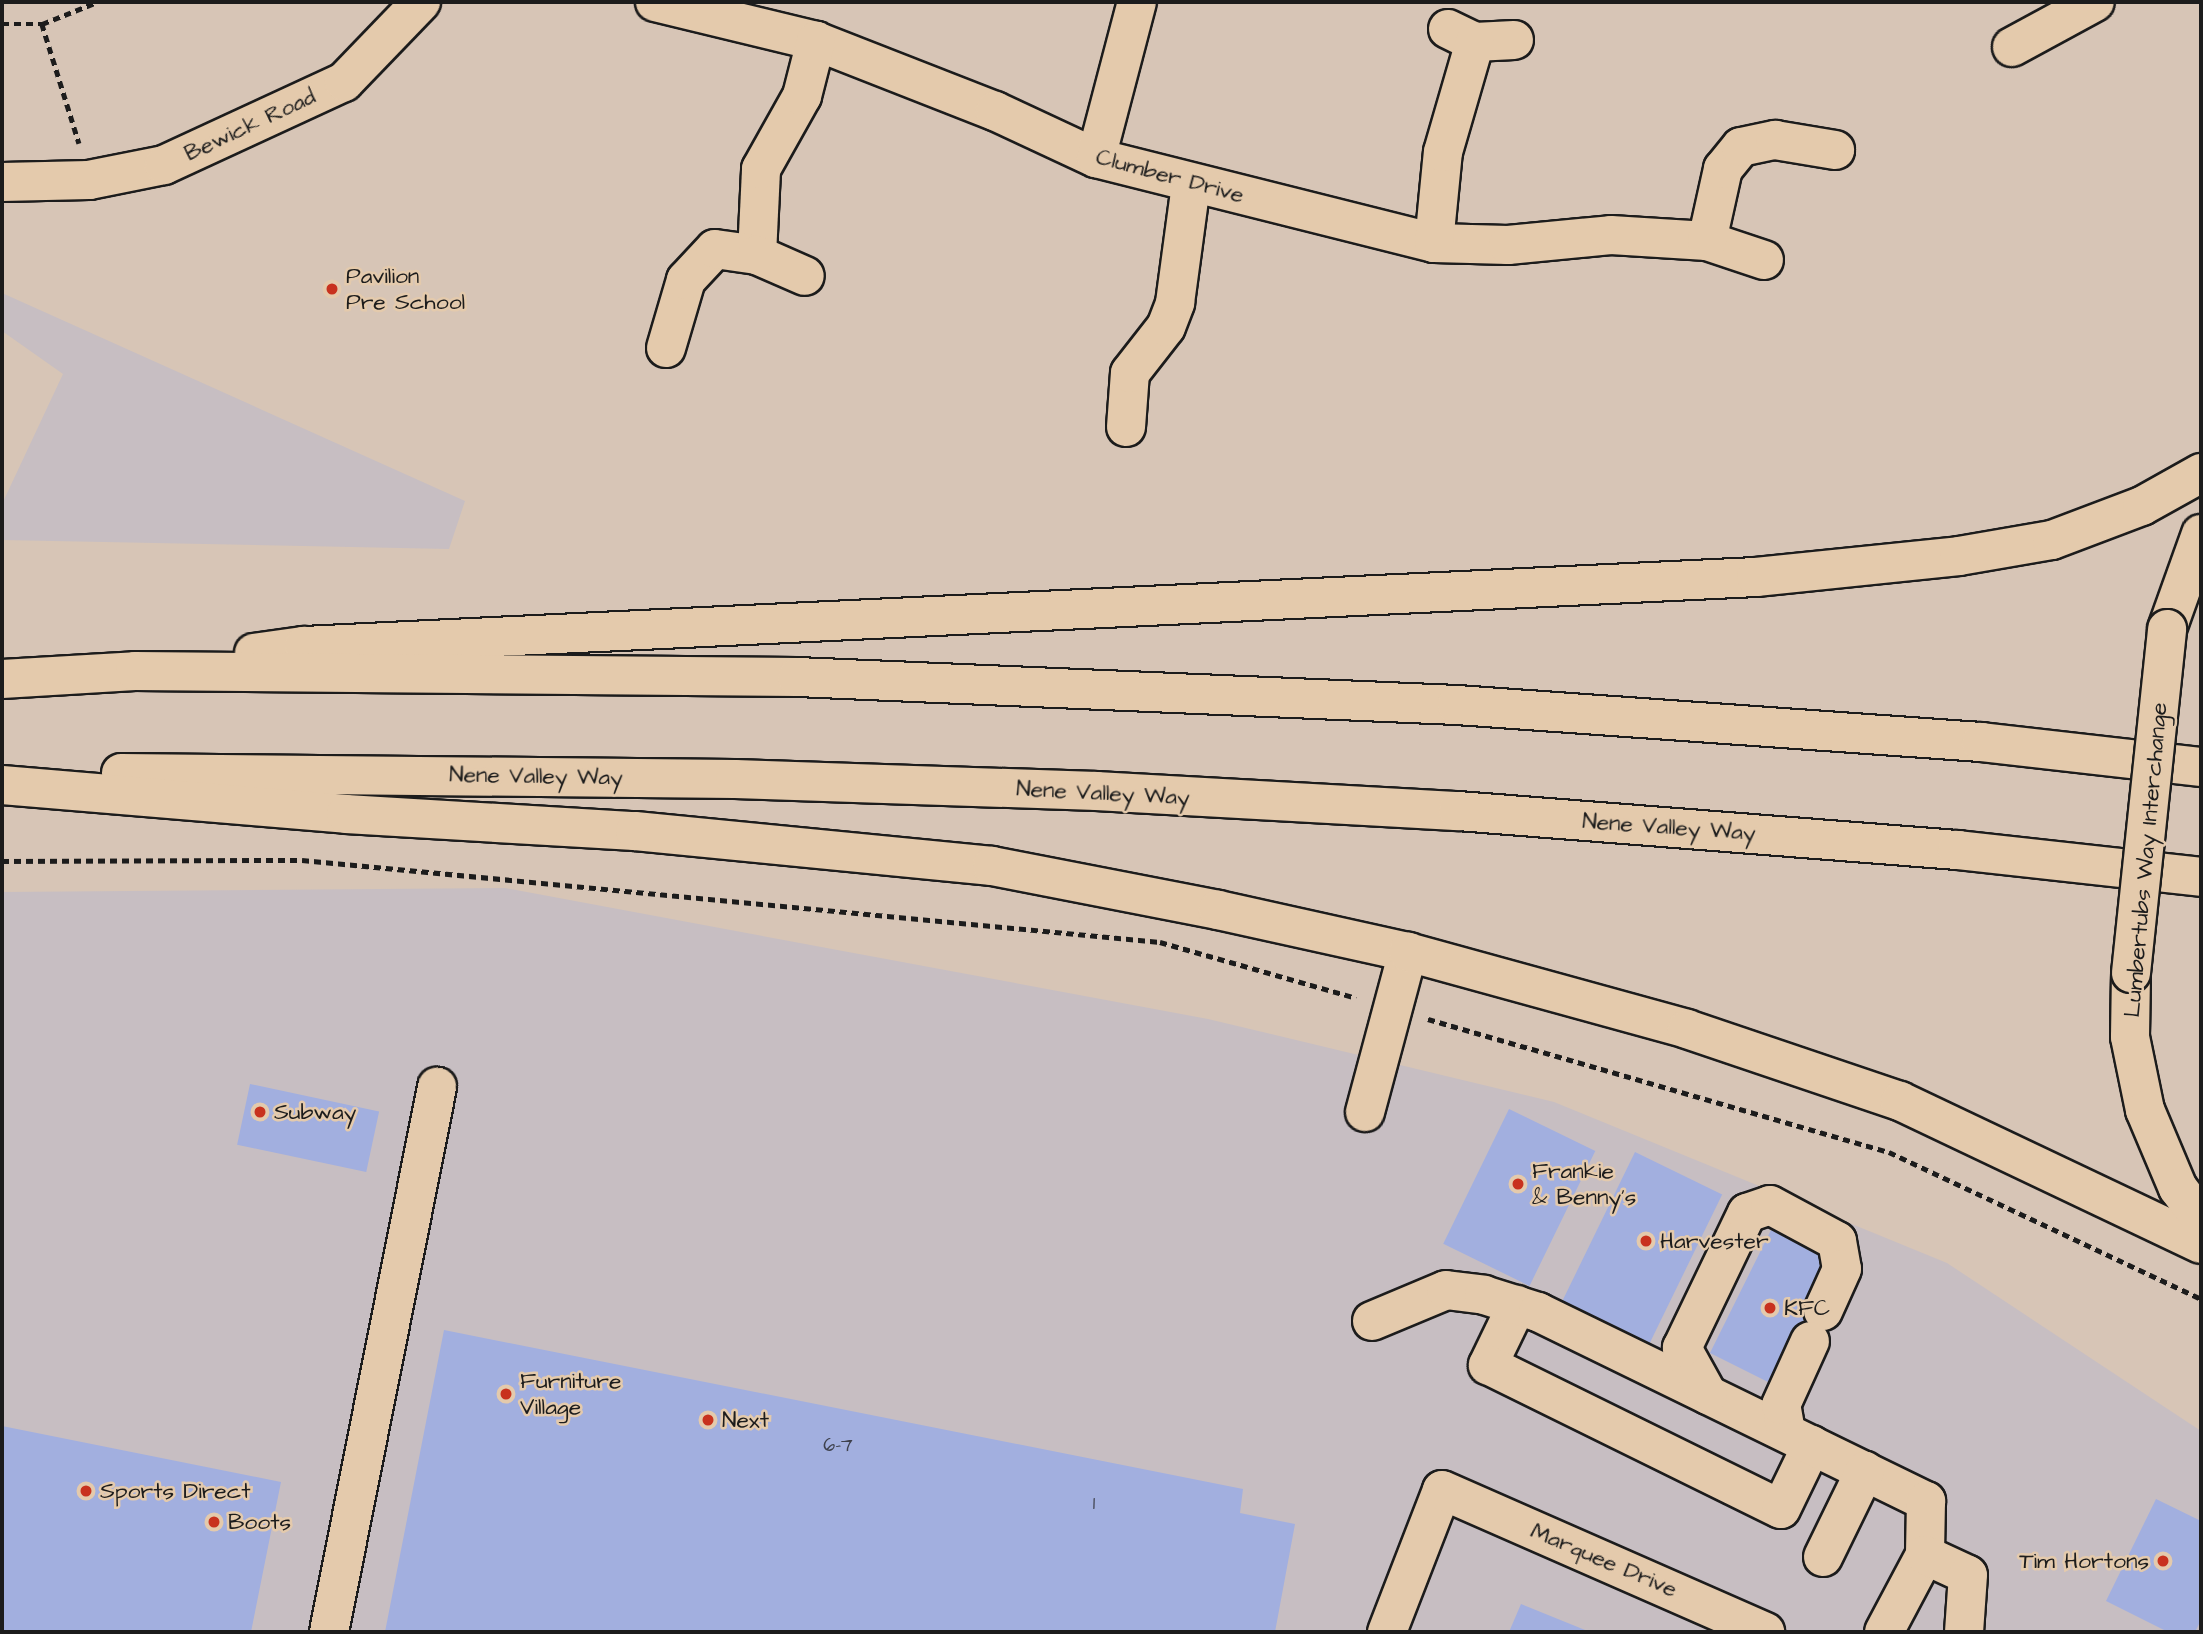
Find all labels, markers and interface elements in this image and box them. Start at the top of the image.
street label: Bewick Road [180,83,320,167]
street label: Clumber Drive [1093,143,1247,209]
place label: Pavilion Pre School [346,262,465,316]
marker: Pavilion Pre School [324,281,340,297]
street label: Lumbertubs Way Interchange [2118,701,2174,1019]
street label: Nene Valley Way [449,761,623,791]
street label: Nene Valley Way [1016,775,1190,811]
street label: Nene Valley Way [1581,807,1757,847]
place label: Subway [274,1098,356,1126]
marker: Subway [252,1104,268,1120]
place label: Frankie & Benny's [1532,1157,1636,1211]
marker: Frankie & Benny's [1510,1176,1526,1192]
place label: Harvester [1660,1227,1769,1255]
marker: Harvester [1638,1233,1654,1249]
place label: KFC [1784,1294,1830,1322]
marker: KFC [1762,1300,1778,1316]
place label: Furniture Village [520,1367,621,1421]
marker: Furniture Village [498,1386,514,1402]
place label: Next [722,1406,769,1434]
marker: Next [700,1412,716,1428]
house number: 6-7 [823,1435,853,1457]
place label: Sports Direct [100,1477,251,1505]
marker: Sports Direct [78,1483,94,1499]
house number: 1 [1093,1493,1095,1515]
place label: Boots [228,1508,291,1536]
marker: Boots [206,1514,222,1530]
street label: Marquee Drive [1527,1517,1681,1603]
place label: Tim Hortons [2019,1547,2149,1575]
marker: Tim Hortons [2155,1553,2171,1569]

